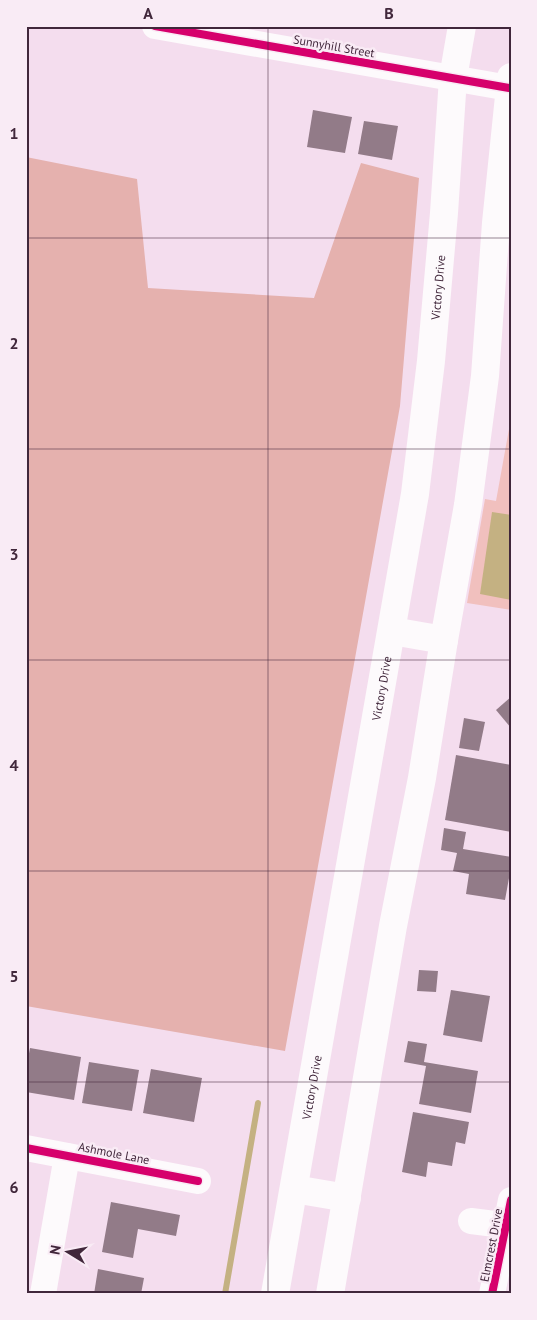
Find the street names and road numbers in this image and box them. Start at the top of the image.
street label: Sunnyhill Street [292,31,376,61]
street label: Victory Drive [427,254,448,322]
street label: Victory Drive [368,655,394,723]
street label: Victory Drive [298,1054,324,1122]
street label: Ashmole Lane [77,1139,151,1167]
street label: Elmcrest Drive [477,1207,505,1283]

